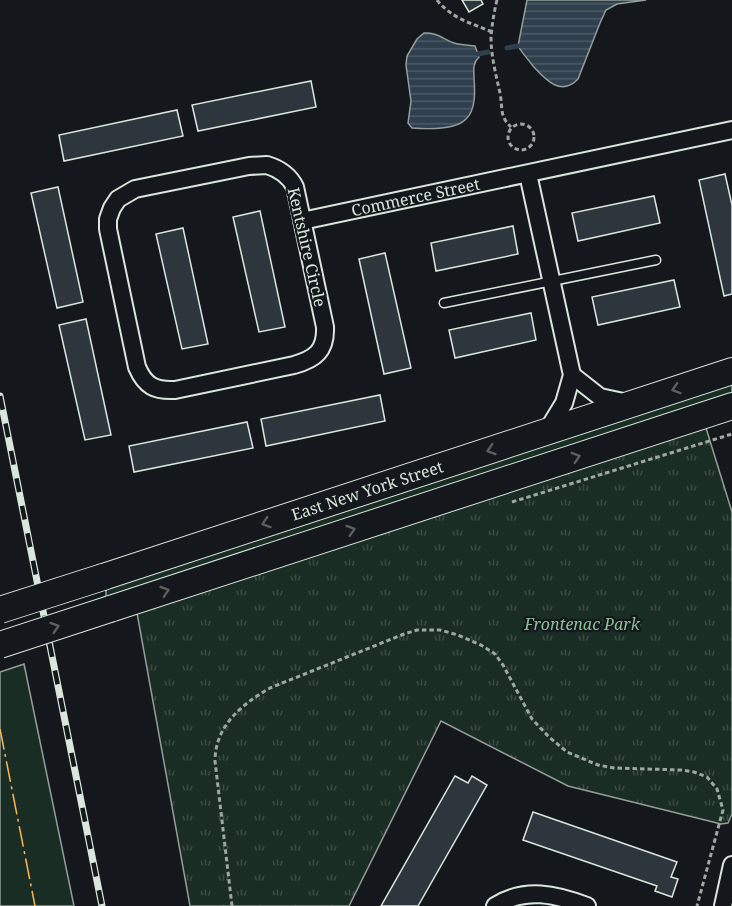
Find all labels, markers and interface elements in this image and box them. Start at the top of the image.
street label: Commerce Street [349,173,482,221]
street label: Kentshire Circle [283,185,331,309]
one-way arrow [671,382,682,395]
one-way arrow [486,442,497,455]
one-way arrow [570,452,581,464]
street label: East New York Street [288,455,446,526]
one-way arrow [261,516,272,529]
one-way arrow [345,525,356,538]
one-way arrow [159,586,170,598]
park label: Frontenac Park [523,613,641,635]
one-way arrow [49,622,60,634]

